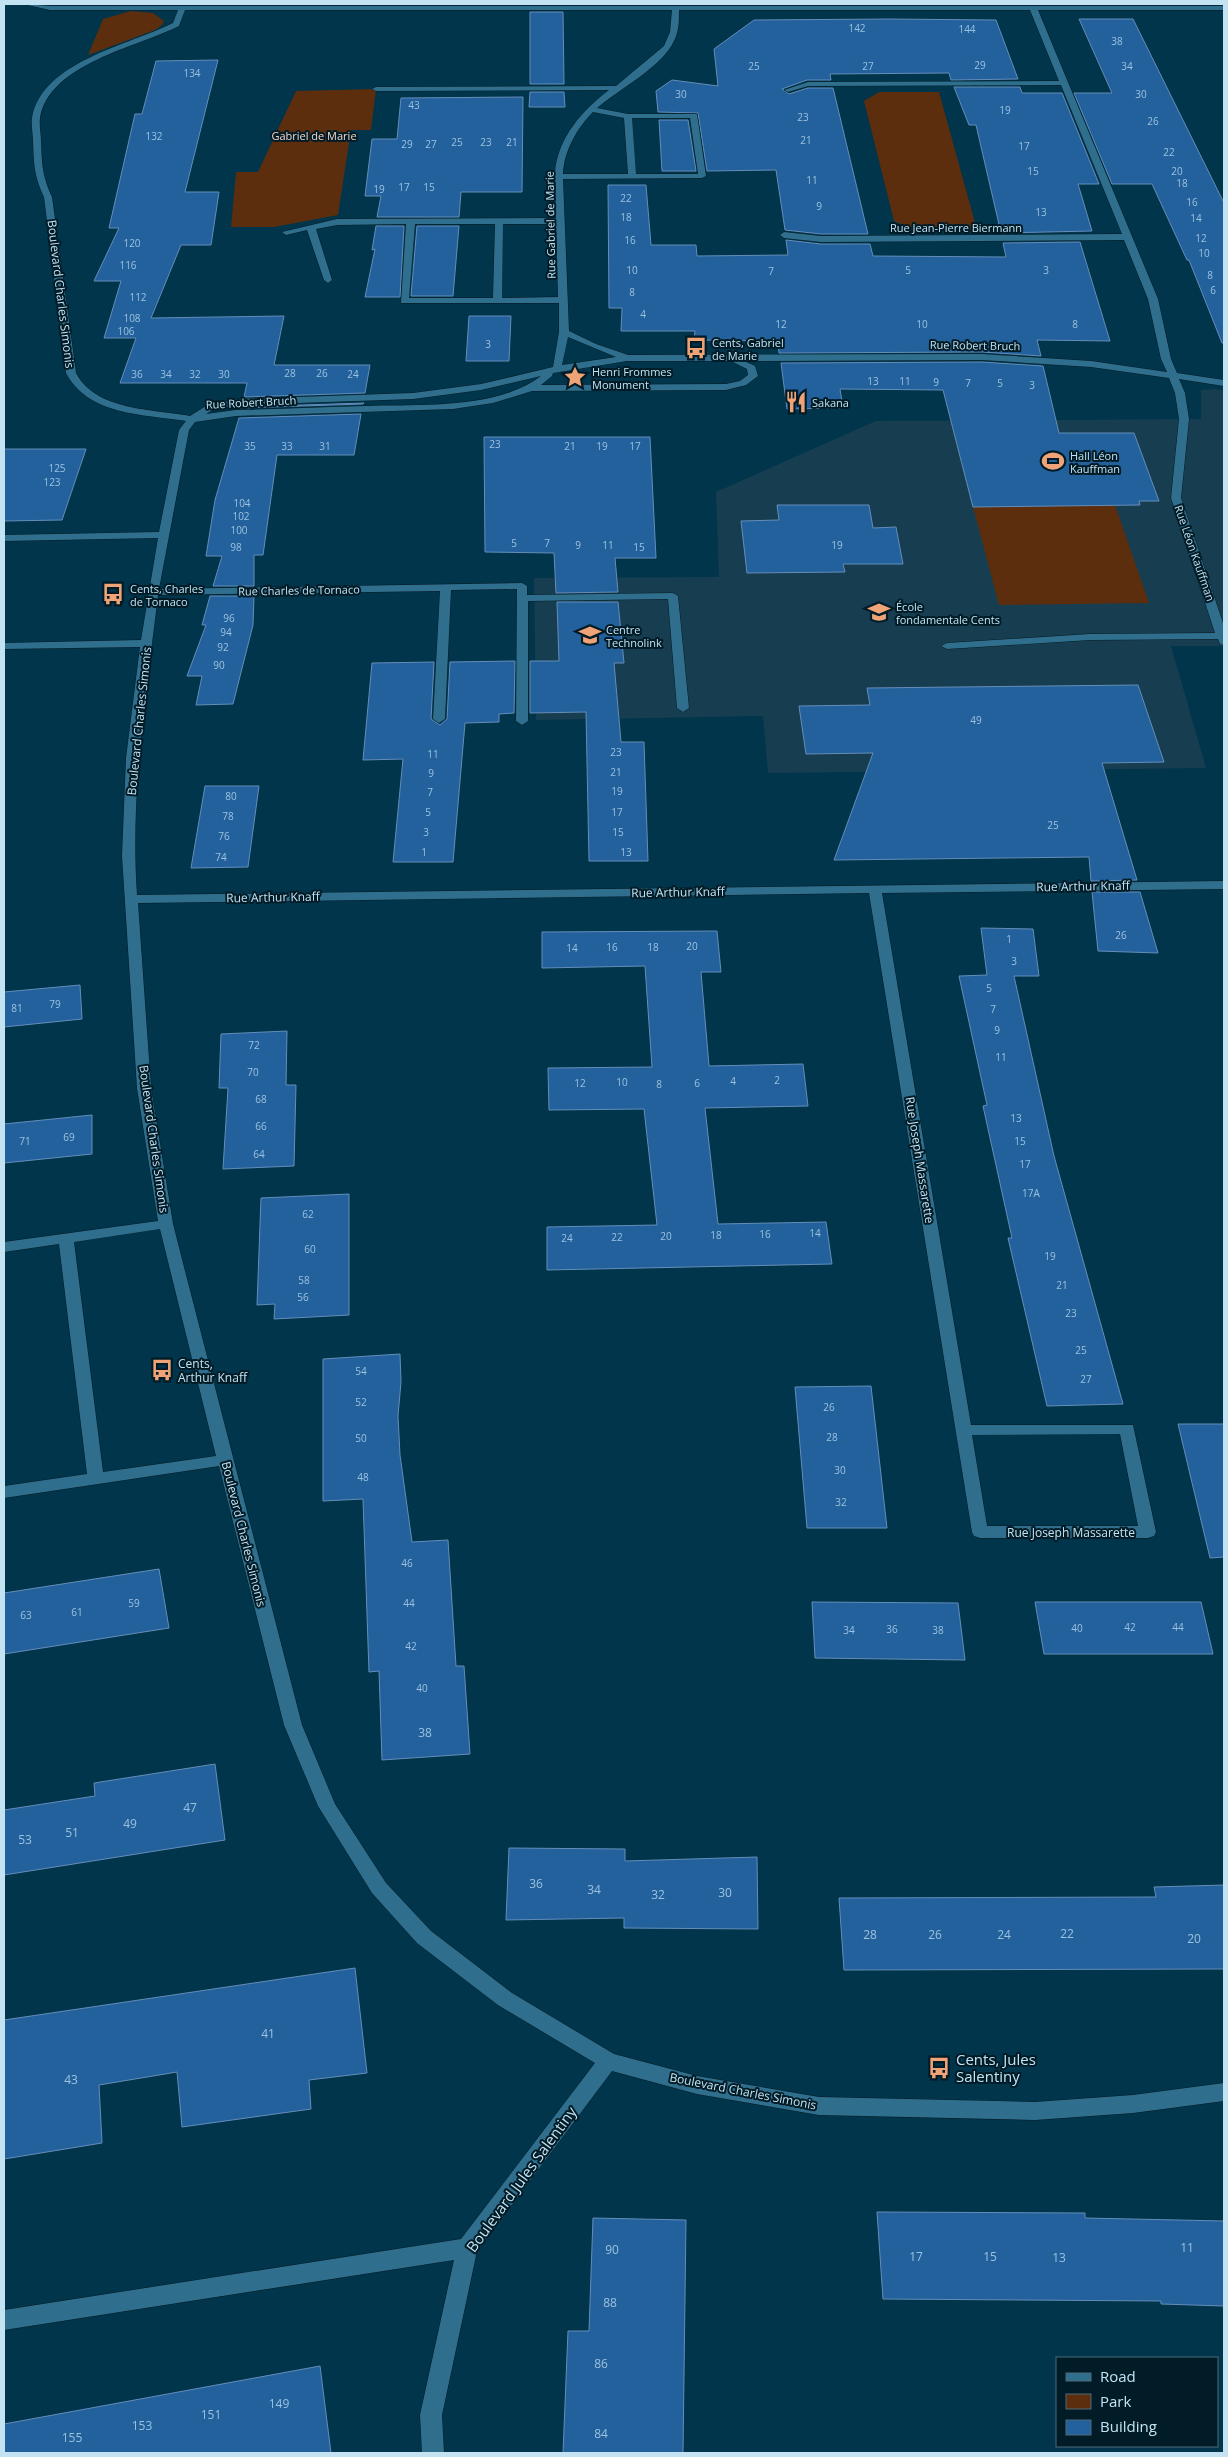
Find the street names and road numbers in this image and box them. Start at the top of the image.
street label: Rue Gabriel de Marie [542,171,558,279]
street label: Boulevard Charles Simonis [43,219,79,369]
street label: Rue Jean-Pierre Biermann [890,220,1022,235]
street label: Rue Robert Bruch [930,337,1020,353]
street label: Rue Robert Bruch [205,392,297,412]
street label: Rue Léon Kauffman [1172,503,1218,603]
street label: Rue Charles de Tornaco [238,581,360,599]
street label: Boulevard Charles Simonis [123,646,155,796]
street label: Rue Arthur Knaff [1036,877,1131,895]
street label: Rue Arthur Knaff [631,883,726,901]
street label: Rue Arthur Knaff [226,888,321,906]
street label: Boulevard Charles Simonis [135,1064,173,1214]
street label: Rue Joseph Massarette [902,1096,938,1225]
street label: Boulevard Charles Simonis [218,1460,270,1609]
street label: Rue Joseph Massarette [1007,1524,1135,1541]
street label: Boulevard Charles Simonis [668,2068,818,2114]
street label: Boulevard Jules Salentiny [461,2102,581,2256]

